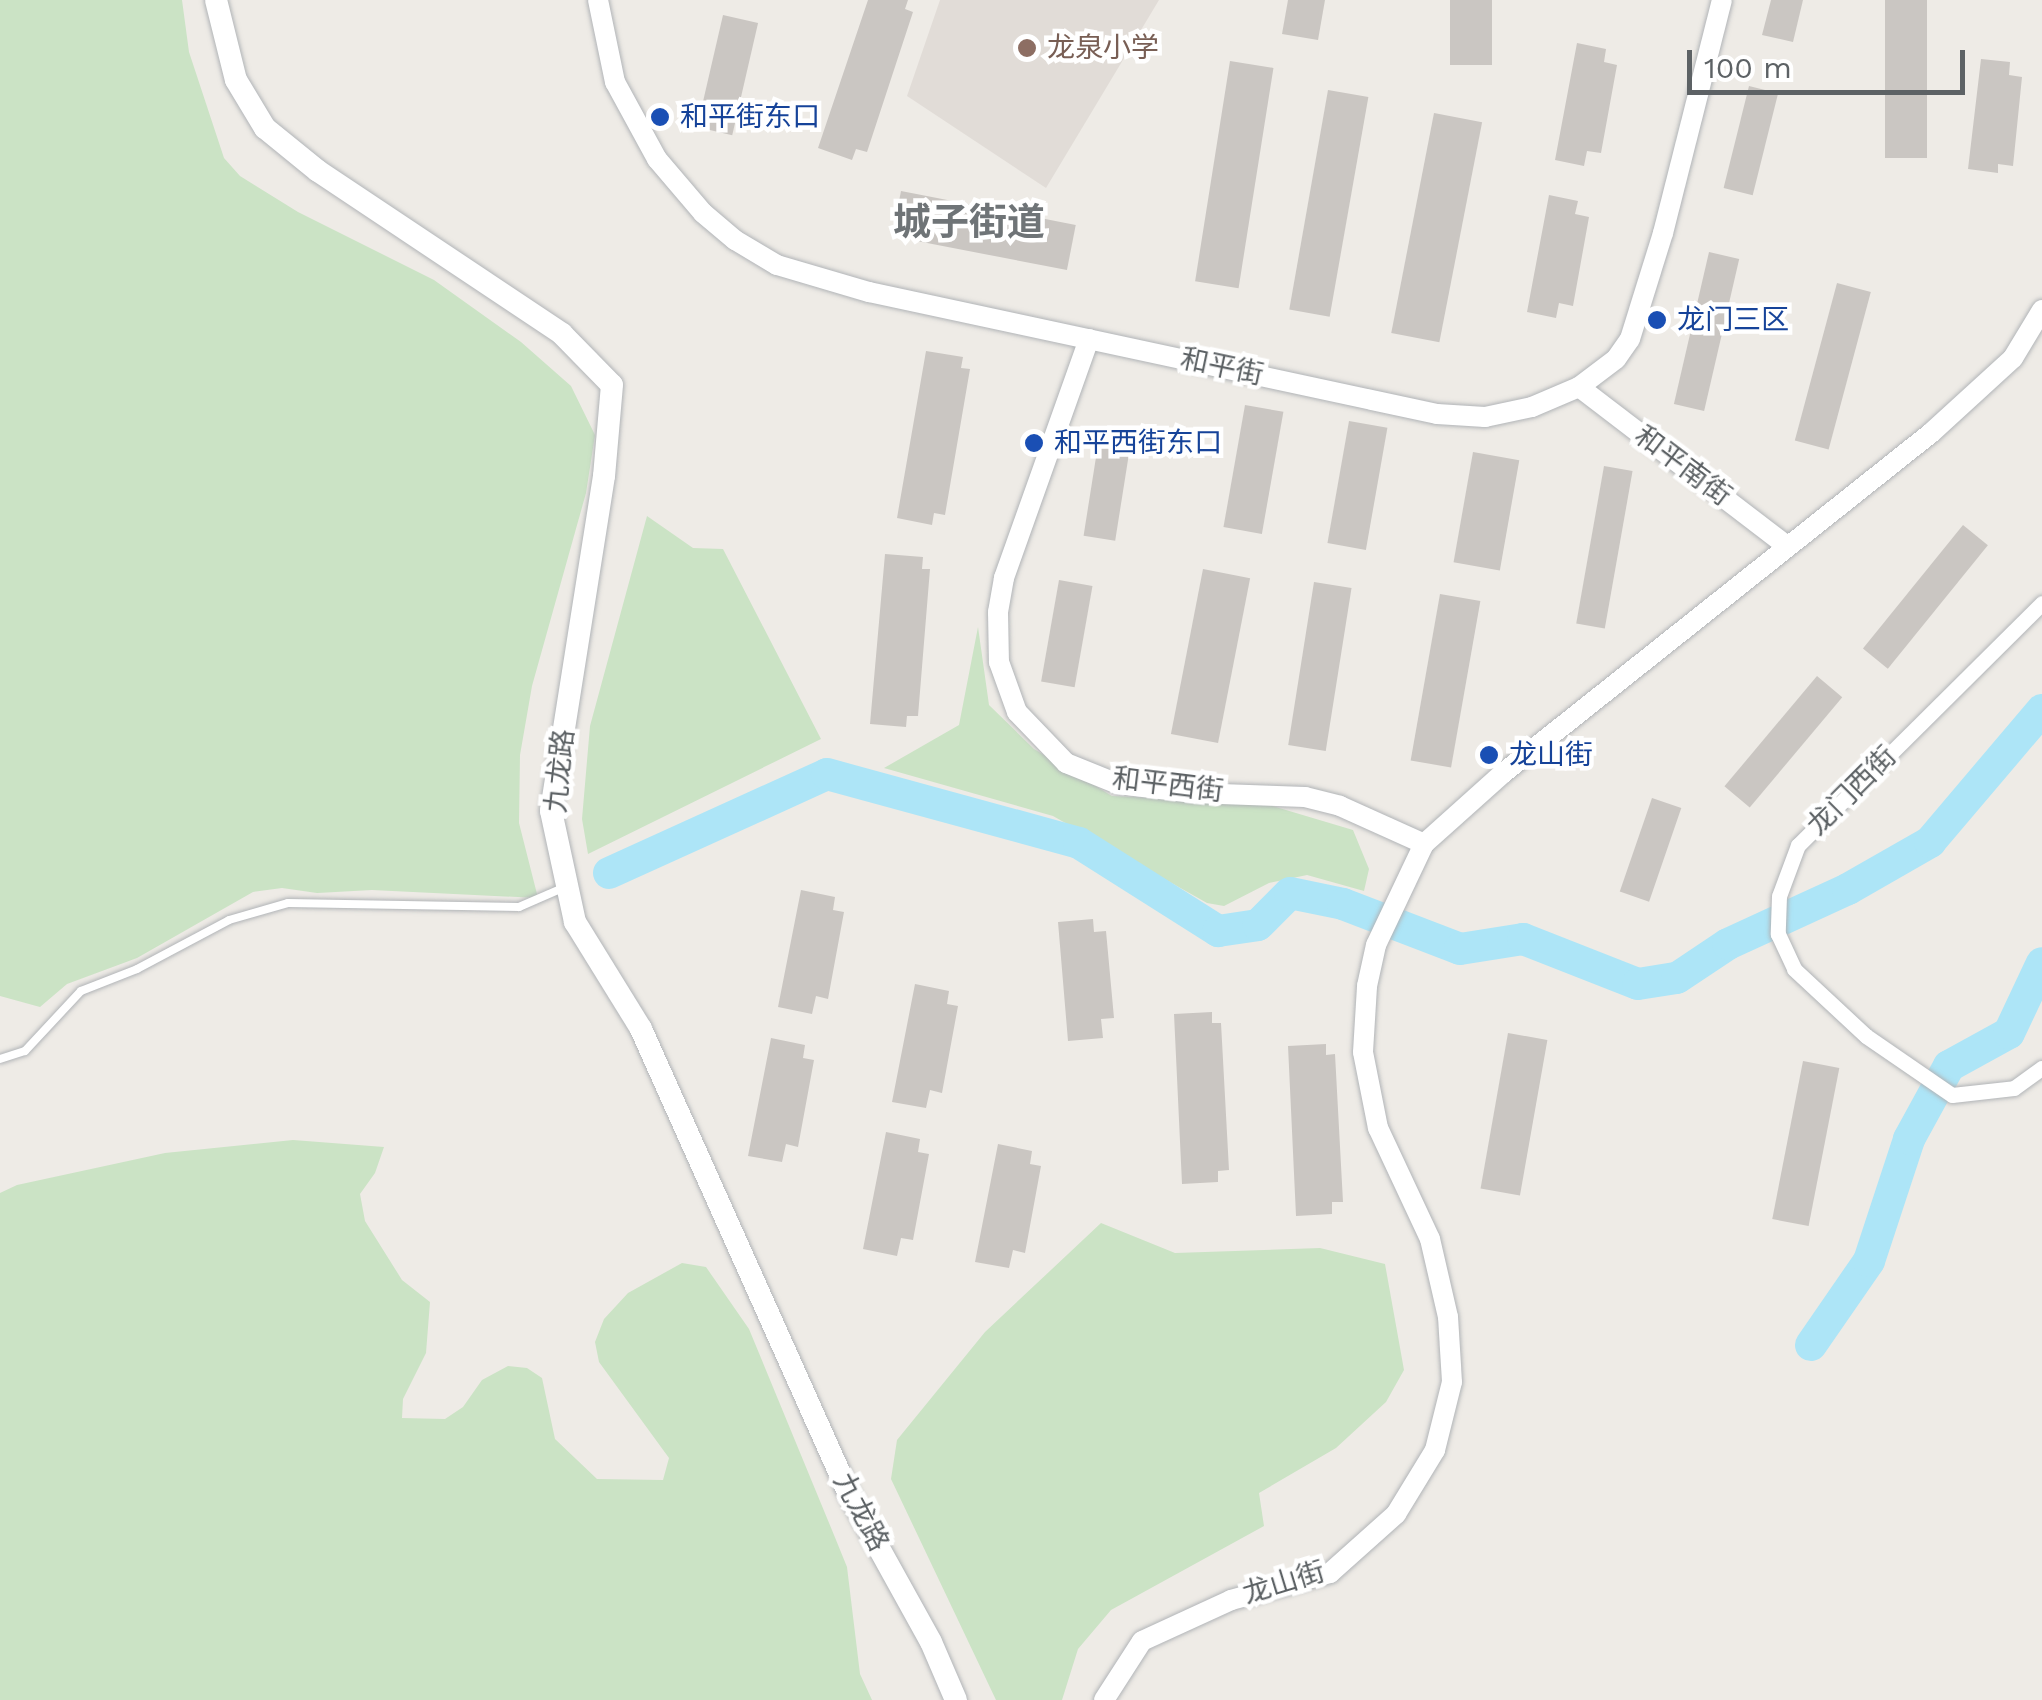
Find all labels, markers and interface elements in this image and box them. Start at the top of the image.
scale bar [1692,30,1970,92]
place label: 龙泉小学 [1047,31,1159,65]
marker: 龙泉小学 [1016,37,1038,59]
text: 100 m [1704,50,1792,85]
place label: 和平街东口 [680,100,820,134]
marker: 和平街东口 [649,106,671,128]
district label: 城子街道 [893,200,1045,246]
place label: 龙门三区 [1677,303,1789,337]
marker: 龙门三区 [1646,309,1668,331]
street label: 和平街 [1177,342,1267,392]
street label: 和平南街 [1628,419,1738,513]
place label: 和平西街东口 [1054,426,1222,460]
marker: 和平西街东口 [1023,432,1045,454]
street label: 九龙路 [539,727,581,815]
place label: 龙山街 [1509,738,1593,772]
street label: 龙门西街 [1801,740,1903,842]
marker: 龙山街 [1478,744,1500,766]
street label: 和平西街 [1110,762,1226,808]
street label: 九龙路 [826,1467,896,1557]
street label: 龙山街 [1239,1555,1329,1611]

